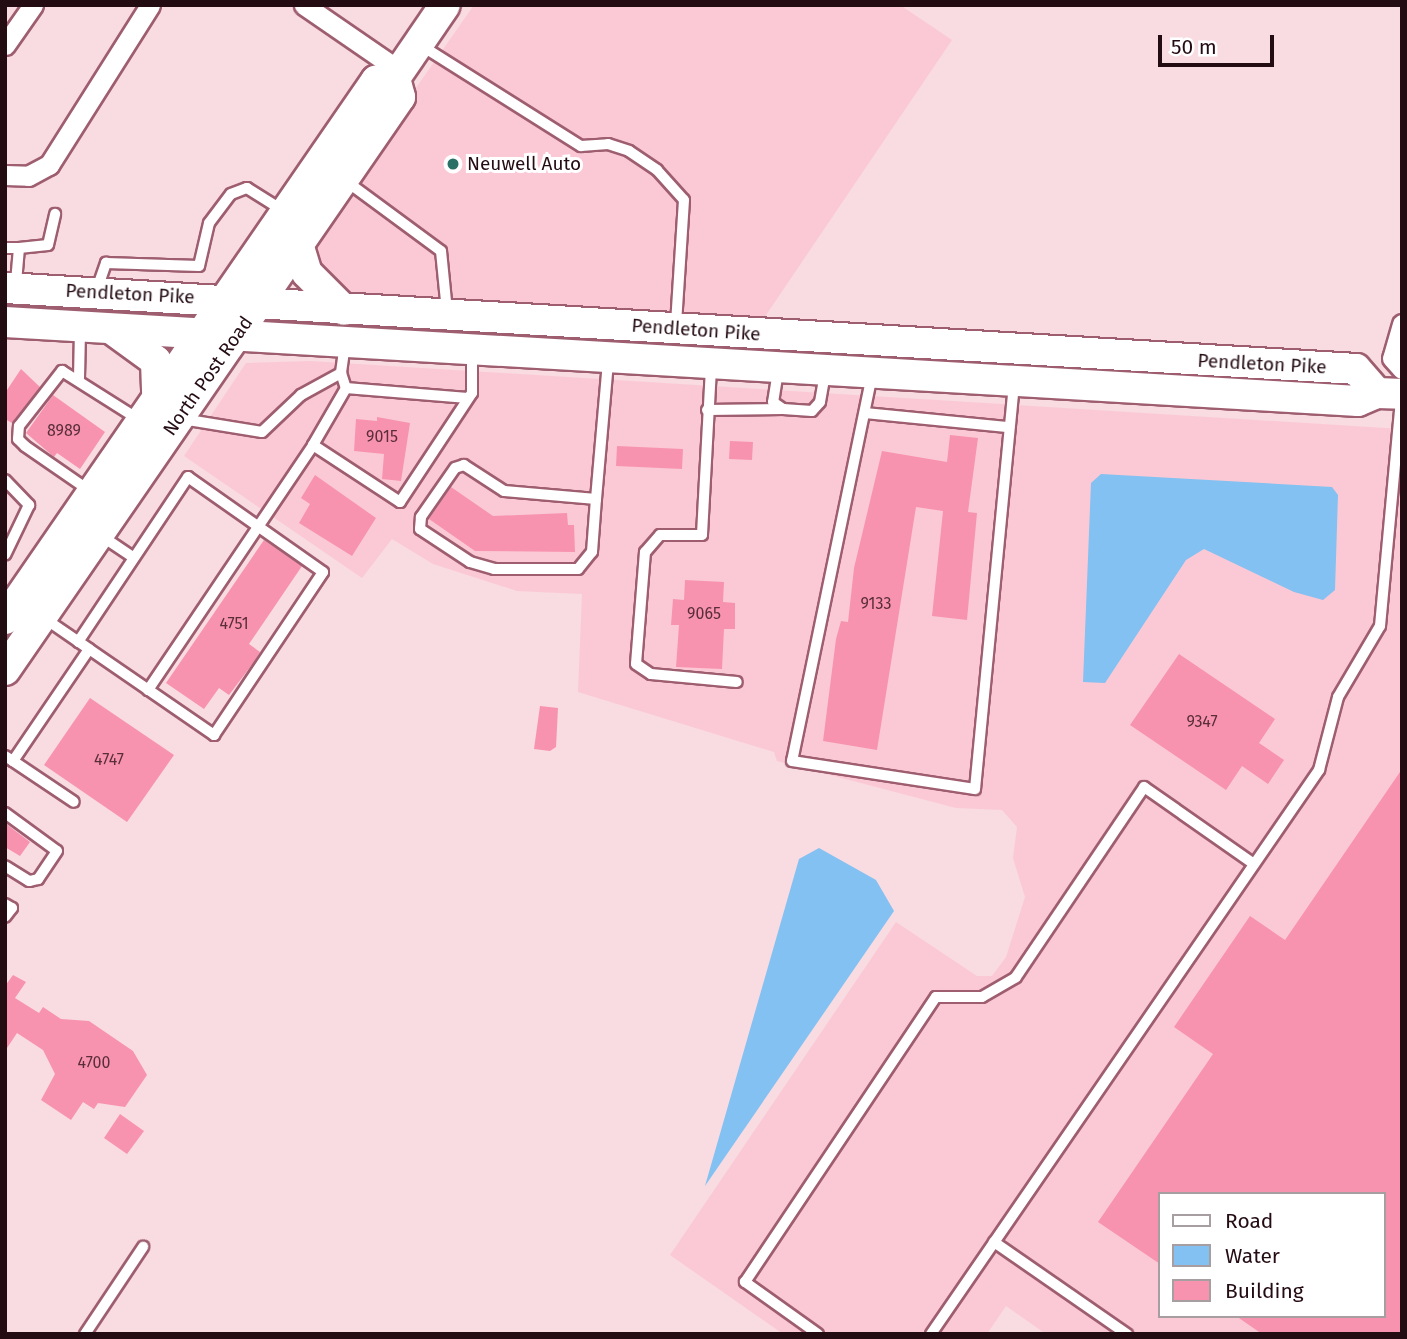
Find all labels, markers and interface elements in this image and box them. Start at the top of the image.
scale bar [1162,21,1278,65]
text: 50 m [1171,34,1217,60]
place label: Neuwell Auto [467,153,581,175]
marker: Neuwell Auto [445,156,461,172]
street label: Pendleton Pike [65,279,195,309]
street label: North Post Road [158,312,258,440]
street label: Pendleton Pike [631,314,761,346]
street label: Pendleton Pike [1197,349,1327,379]
house number: 8989 [47,421,81,441]
house number: 9015 [366,427,398,447]
house number: 9133 [861,594,891,614]
house number: 9065 [687,604,721,624]
house number: 4751 [219,614,249,634]
house number: 9347 [1186,712,1218,732]
house number: 4747 [94,750,124,770]
house number: 4700 [78,1053,110,1073]
legend [1158,1192,1386,1318]
text: Road [1225,1208,1273,1234]
text: Water [1225,1243,1280,1269]
text: Building [1225,1278,1304,1304]

